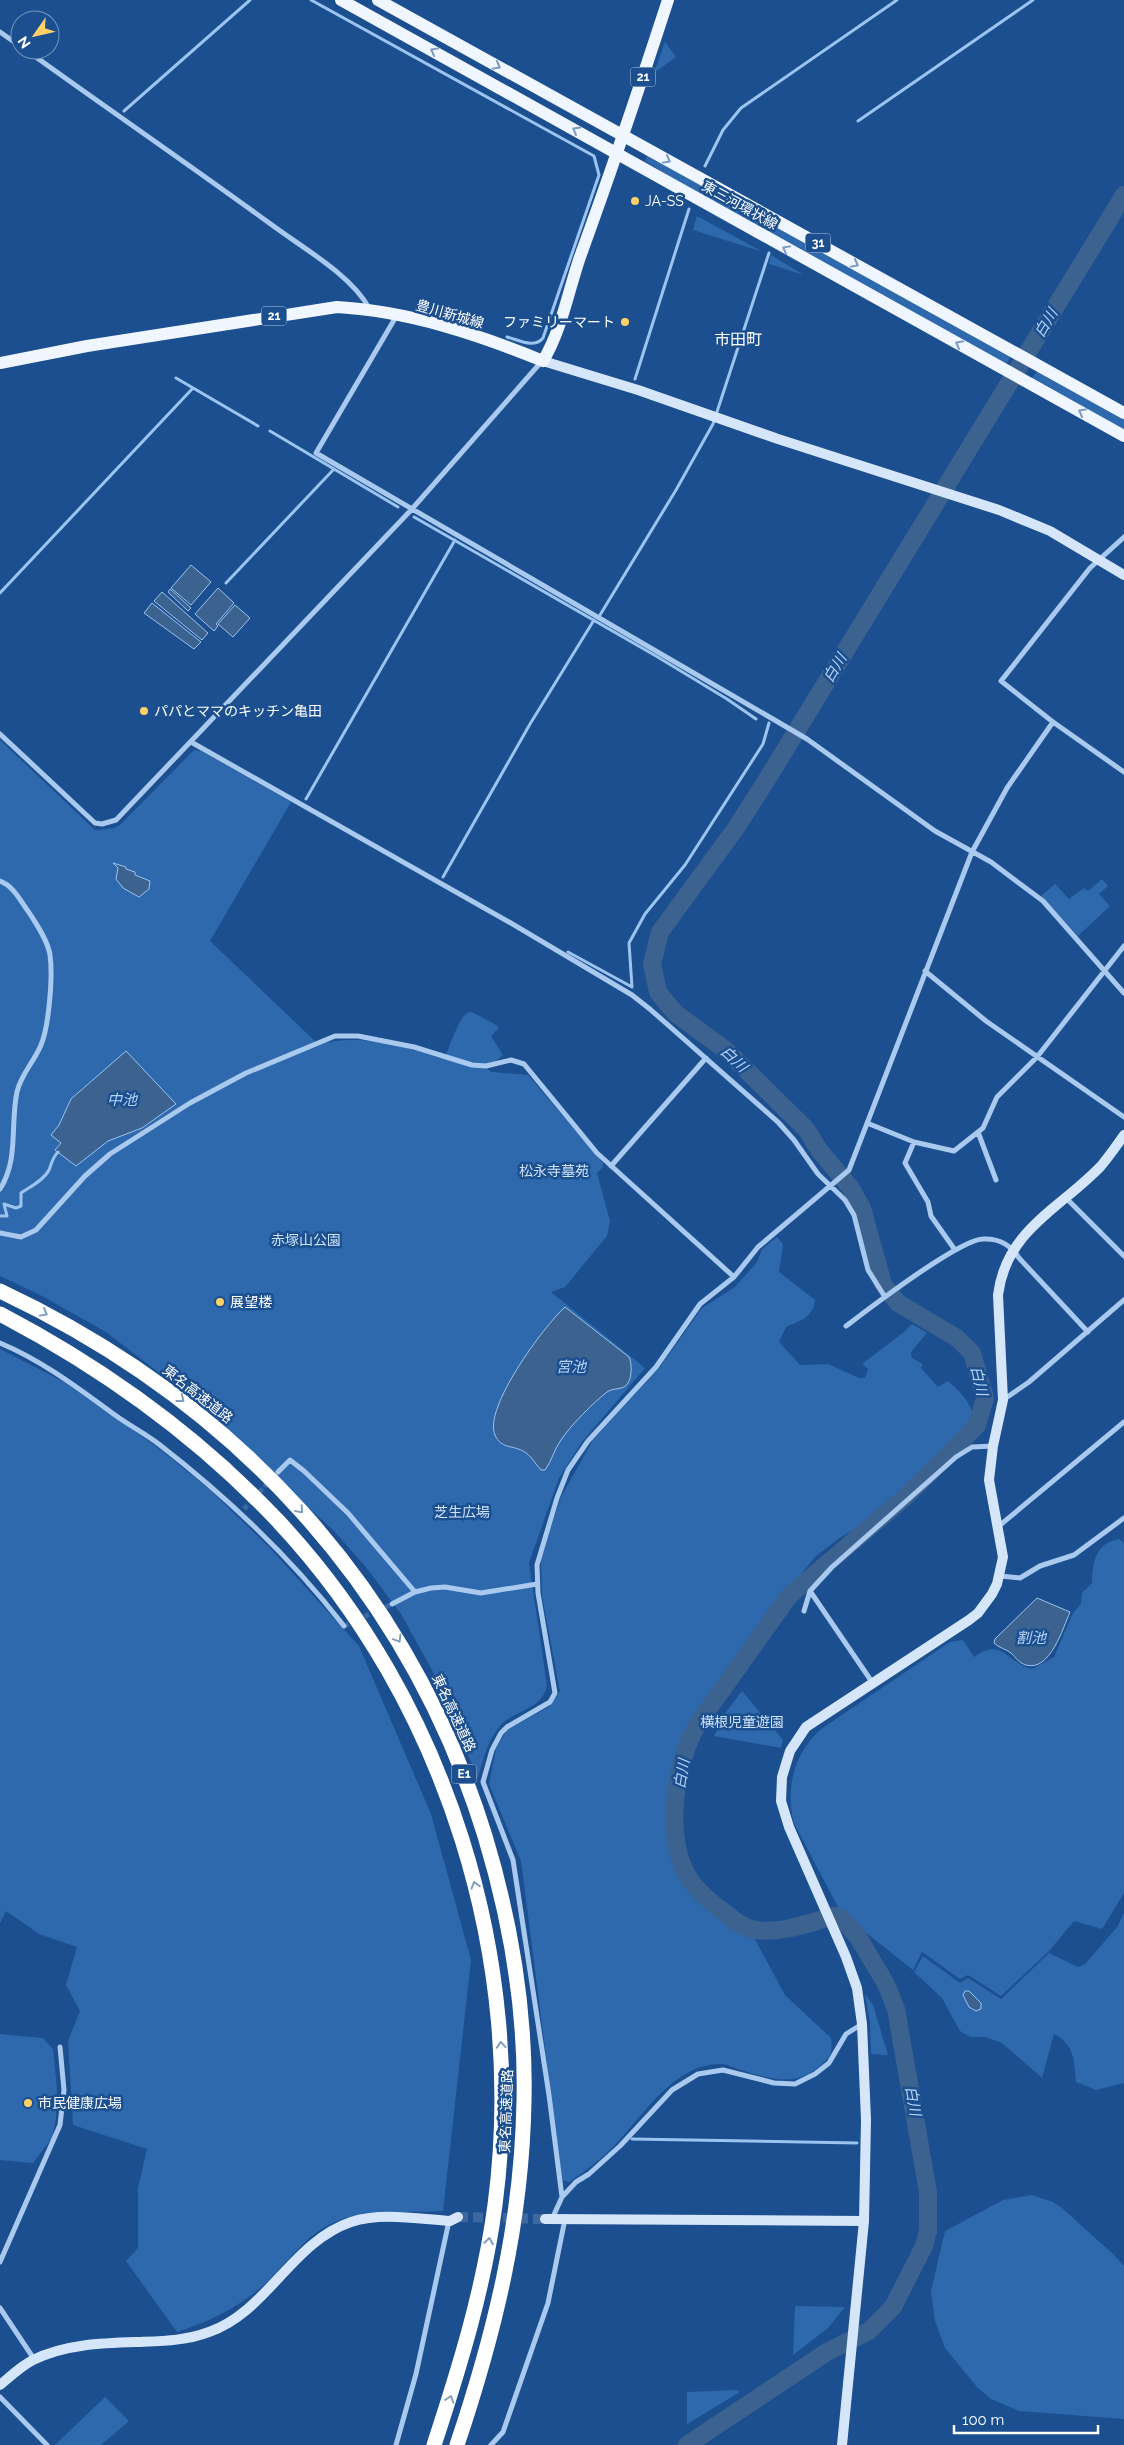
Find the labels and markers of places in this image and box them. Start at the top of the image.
place label: JA-SS [645,193,684,209]
marker: JA-SS [629,195,641,207]
place label: ファミリーマート [503,314,615,330]
marker: ファミリーマート [619,316,631,328]
place label: パパとママのキッチン亀田 [154,703,322,719]
marker: パパとママのキッチン亀田 [138,705,150,717]
place label: 展望楼 [230,1294,273,1310]
marker: 展望楼 [214,1296,226,1308]
place label: 市民健康広場 [38,2095,122,2111]
marker: 市民健康広場 [22,2097,34,2109]

